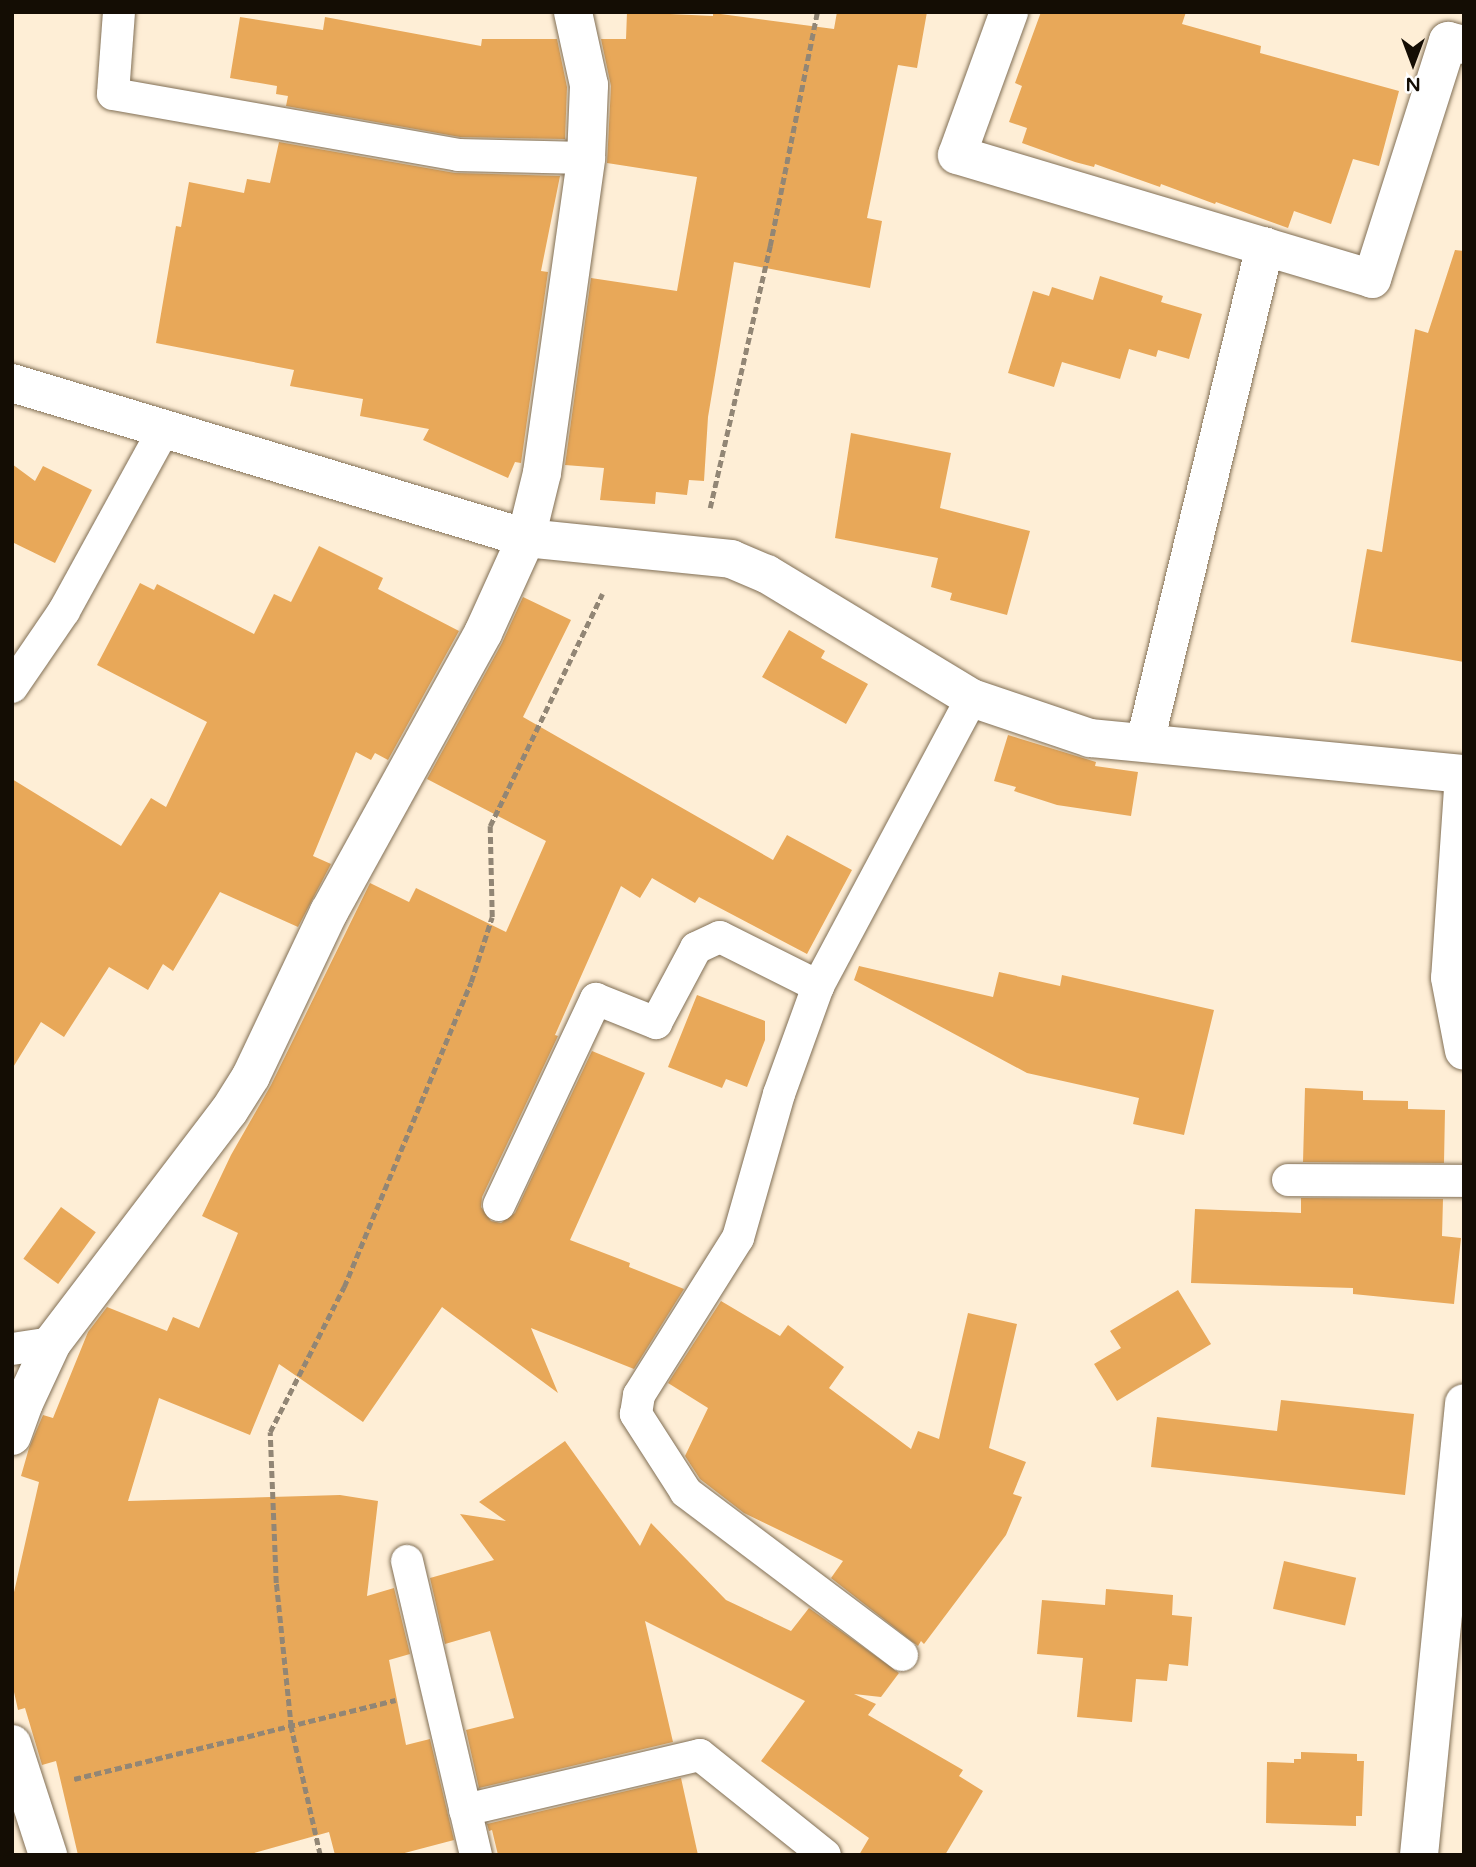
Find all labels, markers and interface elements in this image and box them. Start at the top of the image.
north arrow [1378,28,1448,98]
text: N [1405,73,1421,95]

